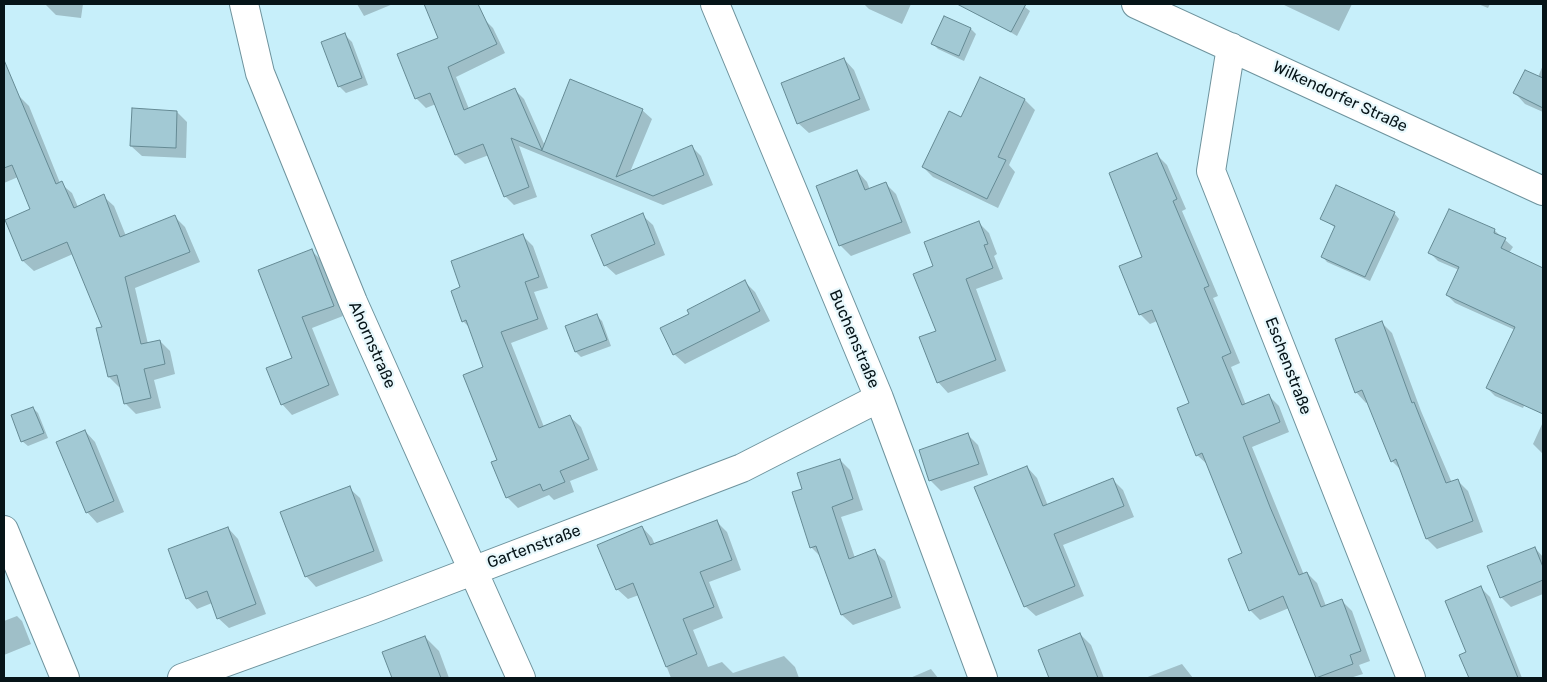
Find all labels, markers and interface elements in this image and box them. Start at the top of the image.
street label: Wilkendorfer Straße [1270,57,1410,137]
street label: Buchenstraße [825,287,883,391]
street label: Ahornstraße [344,299,400,391]
street label: Eschenstraße [1261,315,1315,417]
street label: Gartenstraße [485,521,583,573]

